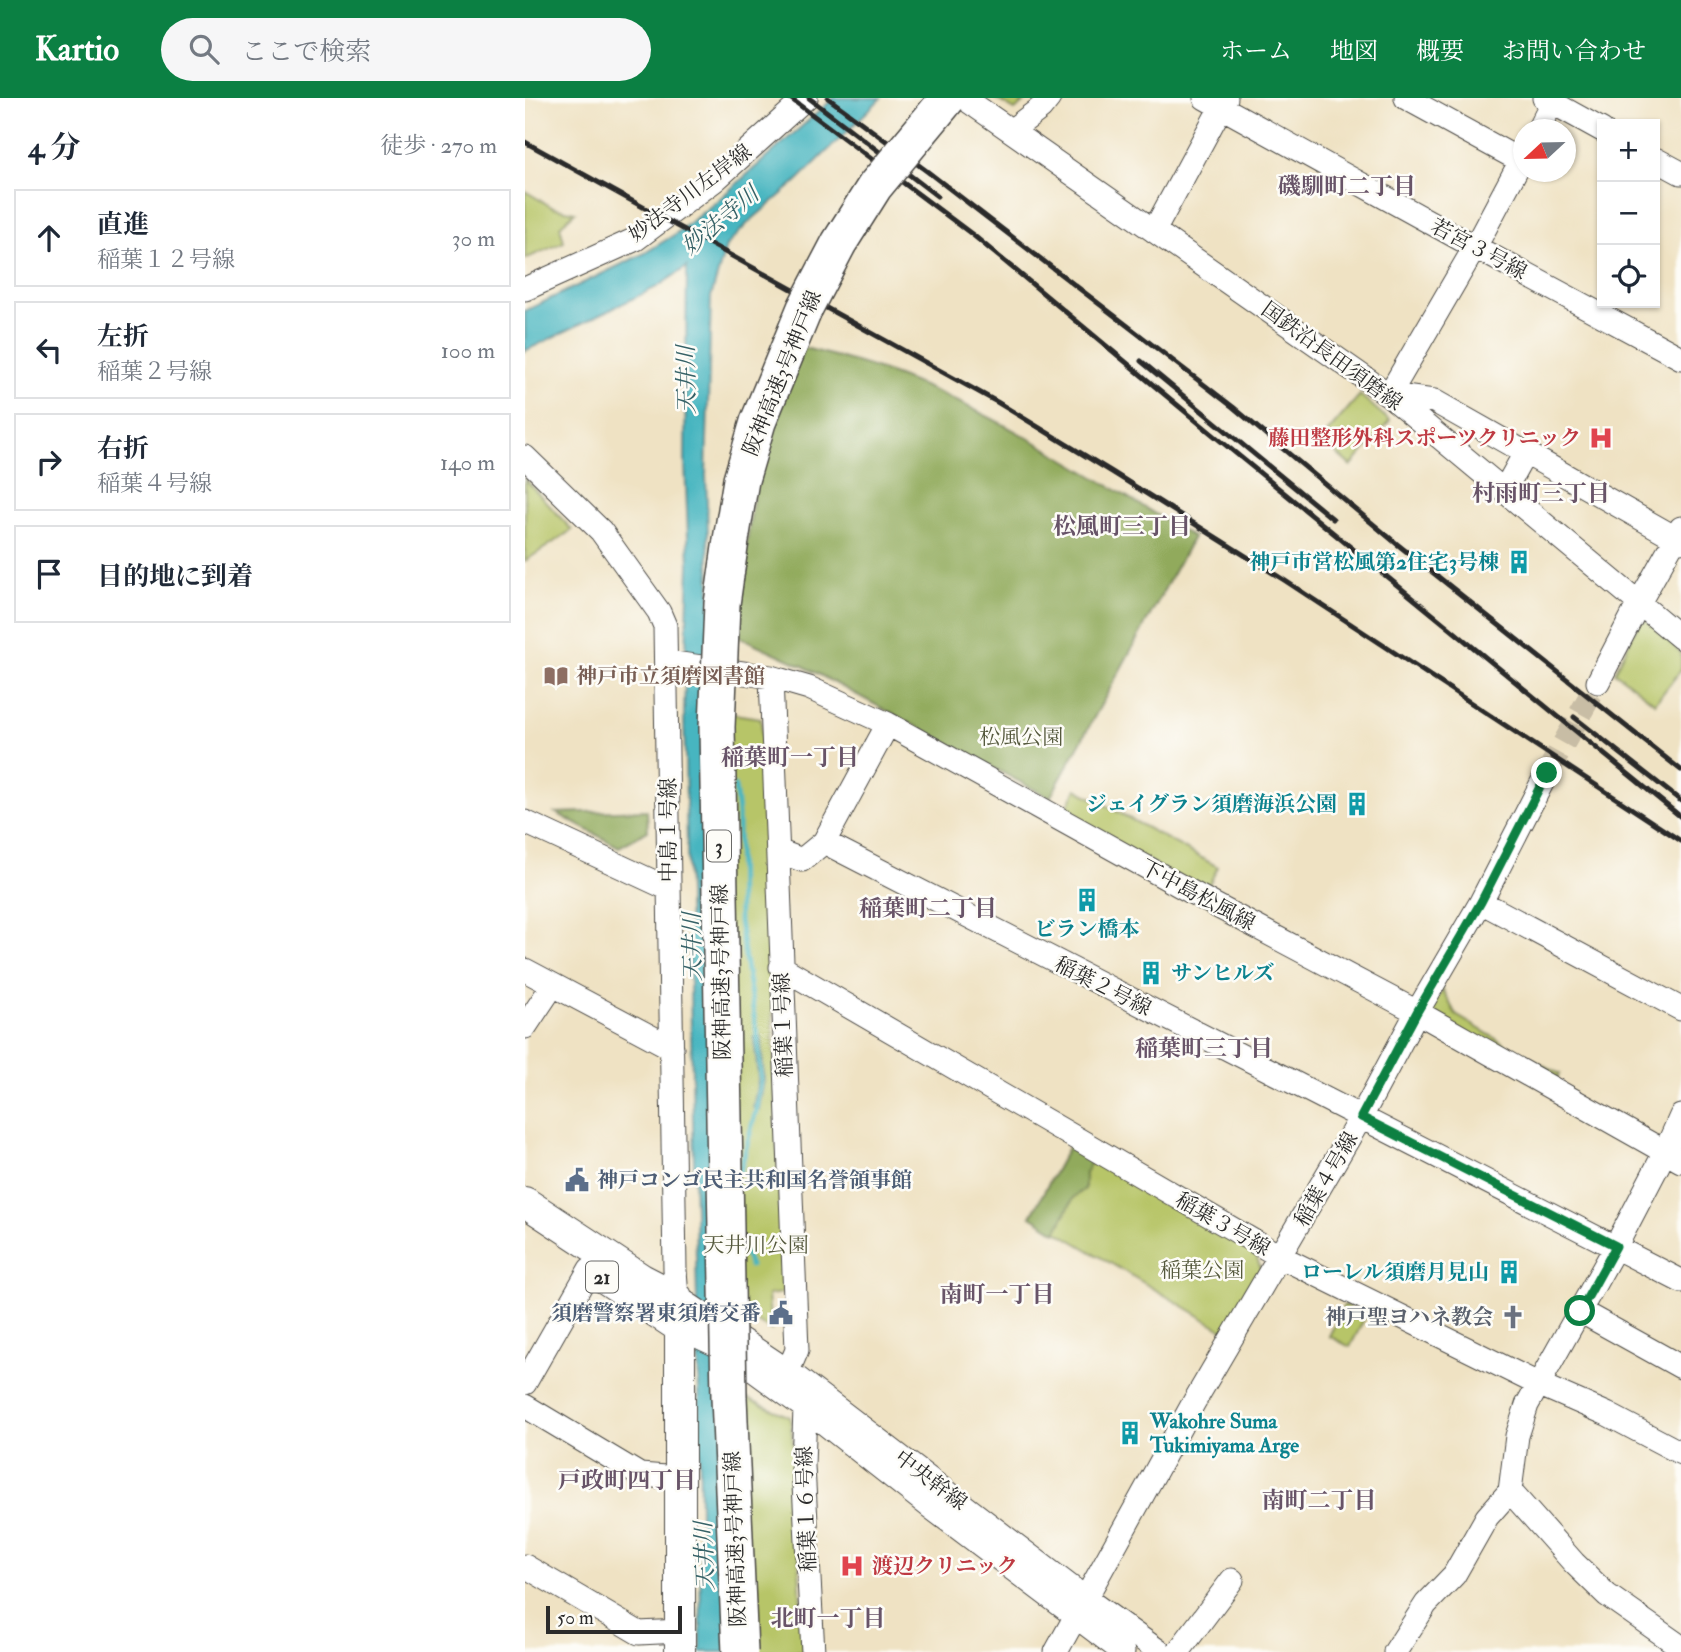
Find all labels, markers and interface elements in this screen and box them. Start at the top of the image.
search box [161,18,651,81]
text: Kartio [35,29,119,70]
icon: search [185,30,223,68]
text: ここで検索 [241,36,371,68]
text: ホーム [1220,36,1292,67]
text: 地図 [1330,36,1378,67]
text: 概要 [1416,36,1464,67]
text: お問い合わせ [1502,36,1646,67]
north arrow [1513,119,1576,182]
map controls [1597,119,1660,308]
button: + [1597,119,1660,182]
text: 4 分 [28,129,81,166]
text: 徒歩 · 270 m [380,131,497,160]
street label: 妙法寺川左岸線 [624,139,756,247]
district label: 磯馴町二丁目 [1278,172,1416,201]
water label: 妙法寺川 [676,180,764,260]
button: − [1597,182,1660,245]
text: 直進 [97,209,149,241]
street label: 若宮３号線 [1426,213,1531,286]
icon: ahead [30,219,68,257]
text: 30 m [452,224,495,253]
text: 稲葉１２号線 [97,245,235,274]
button: locate [1597,245,1660,308]
street label: 阪神高速3号神戸線 [737,287,828,460]
street label: 国鉄沿長田須磨線 [1256,296,1408,417]
text: 左折 [97,321,149,353]
icon: left [30,331,68,369]
text: 100 m [441,336,495,365]
water label: 天井川 [671,342,702,415]
text: 稲葉２号線 [97,357,212,386]
hospital icon: 藤田整形外科スポーツクリニック [1587,424,1615,452]
place label: 藤田整形外科スポーツクリニック [1268,425,1581,452]
text: 右折 [97,433,149,465]
icon: right [30,443,68,481]
text: 140 m [440,448,495,477]
text: 稲葉４号線 [97,469,212,498]
district label: 村雨町三丁目 [1472,479,1610,508]
district label: 松風町三丁目 [1053,512,1191,541]
building icon: 神戸市営松風第2住宅3号棟 [1505,548,1533,576]
place label: 神戸市営松風第2住宅3号棟 [1249,549,1499,576]
icon: arrive [30,555,68,593]
text: 目的地に到着 [97,561,253,593]
library icon: 神戸市立須磨図書館 [542,662,570,690]
place label: 神戸市立須磨図書館 [576,663,765,690]
park label: 松風公園 [979,724,1063,751]
district label: 稲葉町一丁目 [721,743,859,772]
route end [1531,757,1562,788]
street label: 中島１号線 [655,778,682,883]
building icon: ジェイグラン須磨海浜公園 [1343,790,1371,818]
place label: ジェイグラン須磨海浜公園 [1086,791,1337,818]
road number: 3 [707,831,731,862]
street label: 下中島松風線 [1136,854,1260,937]
street label: 阪神高速3号神戸線 [706,884,737,1060]
building icon: ビラン橋本 [1073,886,1101,914]
district label: 稲葉町二丁目 [859,894,997,923]
water label: 天井川 [677,909,708,982]
place label: ビラン橋本 [1035,916,1140,943]
street label: 稲葉２号線 [1050,951,1156,1022]
building icon: サンヒルズ [1137,959,1165,987]
place label: サンヒルズ [1171,960,1274,987]
street label: 稲葉１号線 [768,972,799,1078]
district label: 稲葉町三丁目 [1135,1034,1273,1063]
street label: 稲葉４号線 [1288,1127,1364,1231]
public building icon: 神戸コンゴ民主共和国名誉領事館 [563,1166,591,1194]
place label: 神戸コンゴ民主共和国名誉領事館 [597,1167,912,1194]
street label: 稲葉３号線 [1171,1186,1275,1262]
park label: 天井川公園 [704,1232,809,1259]
park label: 稲葉公園 [1160,1257,1244,1284]
building icon: ローレル須磨月見山 [1495,1258,1523,1286]
place label: ローレル須磨月見山 [1301,1259,1489,1286]
road number: 21 [586,1261,618,1292]
district label: 南町一丁目 [940,1280,1055,1309]
route start [1564,1295,1595,1326]
public building icon: 須磨警察署東須磨交番 [767,1299,795,1327]
place label: 須磨警察署東須磨交番 [551,1300,761,1327]
church icon: 神戸聖ヨハネ教会 [1499,1303,1527,1331]
place label: 神戸聖ヨハネ教会 [1325,1304,1493,1331]
place label: Wakohre Suma Tukimiyama Arge [1149,1408,1299,1459]
building icon: Wakohre Suma Tukimiyama Arge [1116,1419,1144,1447]
street label: 中央幹線 [889,1444,972,1516]
street label: 稲葉１６号線 [791,1446,822,1572]
street label: 阪神高速3号神戸線 [719,1451,752,1627]
district label: 戸政町四丁目 [558,1466,696,1495]
district label: 南町二丁目 [1262,1486,1377,1515]
water label: 天井川 [689,1518,720,1591]
hospital icon: 渡辺クリニック [838,1552,866,1580]
place label: 渡辺クリニック [872,1553,1018,1580]
scale bar [546,1603,683,1635]
district label: 北町一丁目 [771,1604,886,1633]
text: 50 m [557,1606,594,1630]

